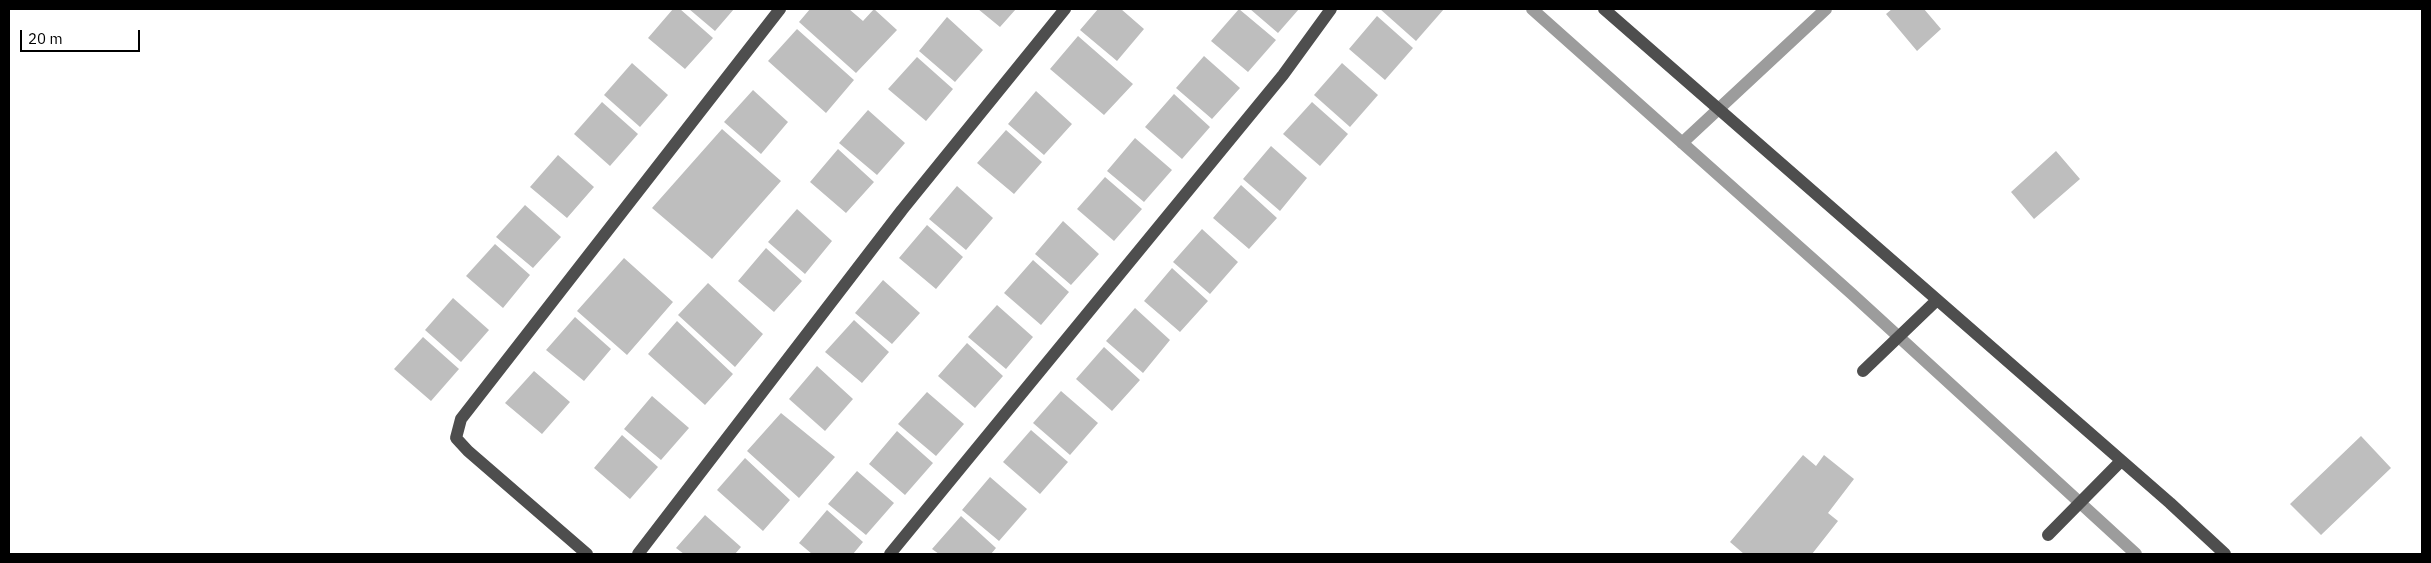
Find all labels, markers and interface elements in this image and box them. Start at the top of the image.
scale bar [22,20,142,52]
text: 20 m [28,29,63,48]

